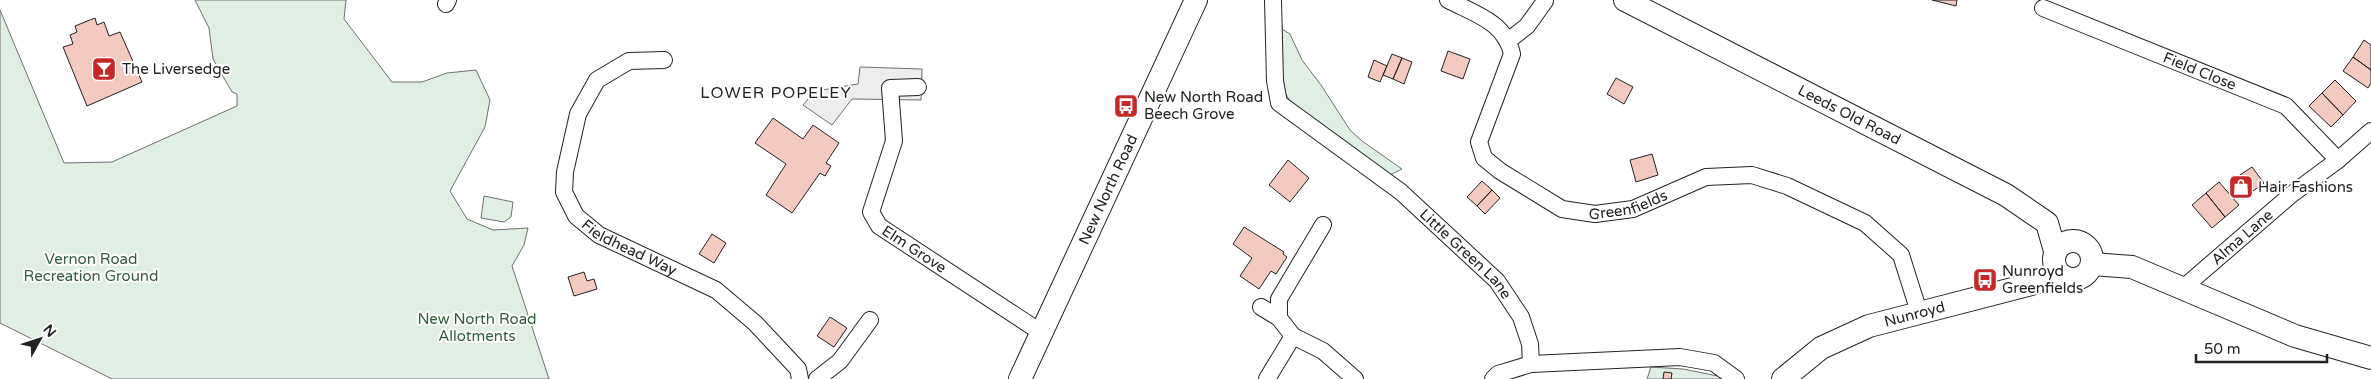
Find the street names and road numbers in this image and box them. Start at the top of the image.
street label: Field Close [2160,48,2239,94]
street label: Leeds Old Road [1795,81,1904,149]
street label: New North Road [1075,132,1141,247]
street label: Greenfields [1587,186,1670,224]
street label: Little Green Lane [1416,205,1515,302]
street label: Alma Lane [2208,206,2277,269]
street label: Fieldhead Way [578,216,680,279]
street label: Elm Grove [879,221,950,277]
street label: Nunroyd [1882,298,1947,331]

